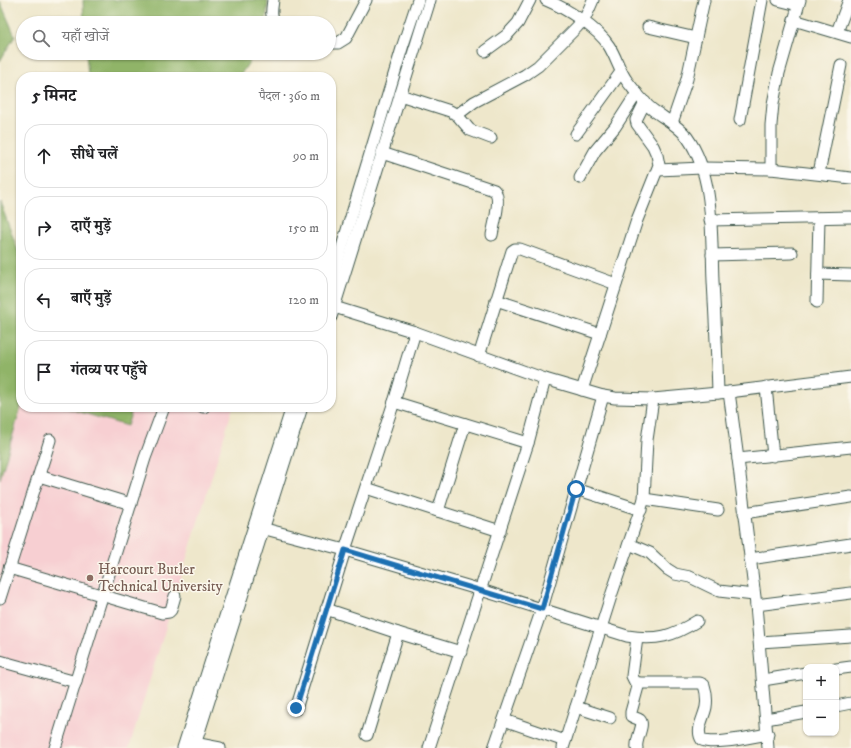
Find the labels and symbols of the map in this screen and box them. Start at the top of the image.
route start [567,480,585,498]
place label: Harcourt Butler Technical University [98,560,224,596]
marker: Harcourt Butler Technical University [85,573,95,583]
route end [287,699,305,717]

